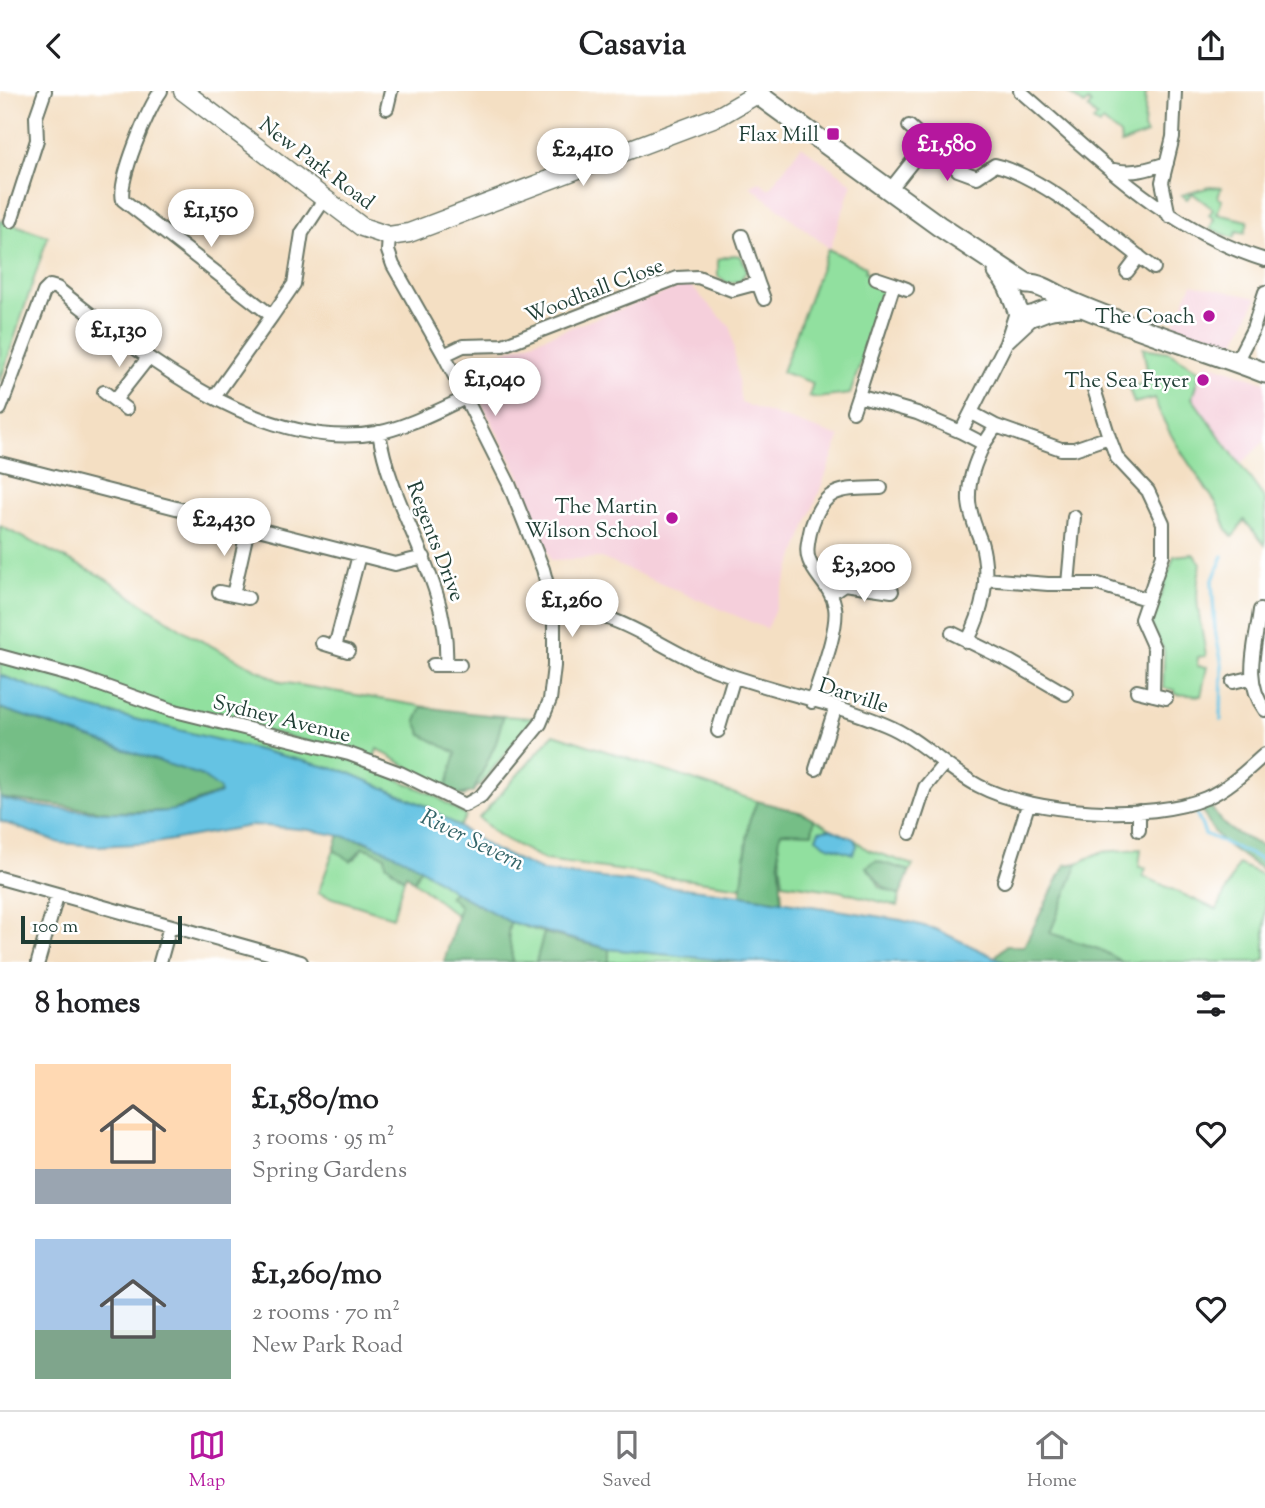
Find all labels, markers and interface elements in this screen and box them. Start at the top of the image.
text: Casavia [579,23,686,69]
icon: back [35,27,73,65]
icon: share [1192,27,1230,65]
street label: New Park Road [252,111,380,218]
place label: Flax Mill [739,121,819,151]
pin: £1,580 [890,123,1004,183]
marker: Flax Mill [825,126,841,142]
pin: £2,410 [526,129,640,188]
text: £1,580 [918,129,976,162]
text: £2,410 [553,134,613,167]
pin: £1,150 [154,190,268,249]
text: £1,150 [184,195,238,228]
street label: Woodhall Close [521,252,668,332]
place label: The Coach [1095,303,1195,333]
marker: The Coach [1201,308,1217,324]
pin: £1,130 [62,309,176,369]
text: £1,130 [91,315,147,348]
pin: £1,040 [438,359,552,418]
text: £1,040 [465,364,525,397]
place label: The Sea Fryer [1064,367,1189,397]
marker: The Sea Fryer [1195,372,1211,388]
street label: Regents Drive [397,477,471,606]
place label: The Martin Wilson School [525,493,658,547]
pin: £2,430 [167,498,281,558]
text: £2,430 [193,504,255,537]
marker: The Martin Wilson School [664,510,680,526]
pin: £3,200 [807,545,921,604]
text: £3,200 [833,550,895,583]
pin: £1,260 [515,580,629,639]
text: £1,260 [542,585,602,618]
street label: Darville [814,671,892,722]
street label: Sydney Avenue [209,688,354,752]
water label: River Severn [414,802,529,881]
scale bar [21,913,182,945]
text: 100 m [32,914,78,941]
text: 8 homes [35,983,140,1026]
icon: filters [1192,985,1230,1023]
text: £1,580/mo [252,1079,379,1122]
icon: home [91,1092,175,1176]
icon: heart [1192,1115,1230,1153]
text: 3 rooms · 95 m² [252,1122,395,1155]
text: Spring Gardens [252,1155,407,1188]
text: £1,260/mo [252,1254,382,1297]
icon: home [91,1267,175,1351]
icon: heart [1192,1290,1230,1328]
text: 2 rooms · 70 m² [252,1297,400,1330]
text: New Park Road [252,1330,403,1363]
tab: Map [188,1426,226,1495]
tab: Saved [602,1426,651,1495]
tab: Home [1027,1426,1077,1495]

